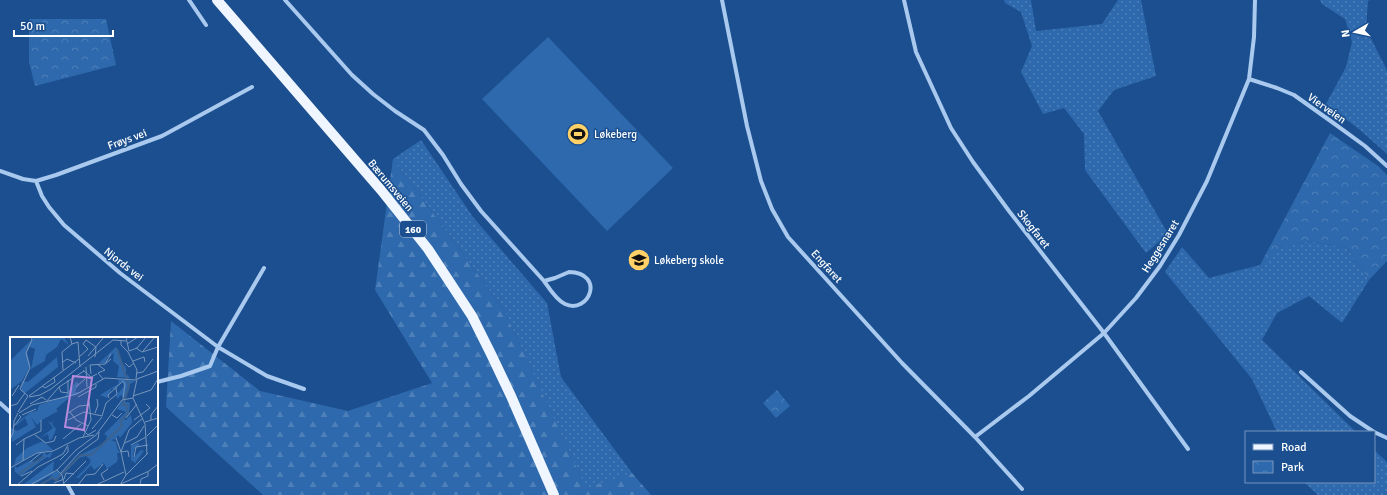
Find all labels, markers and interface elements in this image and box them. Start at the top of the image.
scale bar [14,12,113,38]
north arrow [1335,12,1375,52]
text: 50 m [20,19,45,34]
text: N [1339,29,1353,38]
street label: Vierveien [1305,90,1348,126]
sports icon: Løkeberg [565,121,591,147]
street label: Frøys vei [106,126,149,153]
place label: Løkeberg [594,128,637,141]
street label: Bærumsveien [365,157,416,214]
street label: Skogfaret [1015,207,1053,251]
street label: Heggesnaret [1139,217,1182,275]
road number: 160 [400,221,426,237]
street label: Njords vei [101,245,146,284]
school or university icon: Løkeberg skole [626,247,652,273]
street label: Engfaret [808,247,845,286]
place label: Løkeberg skole [654,254,724,267]
inset map [10,337,158,485]
legend [1245,431,1375,483]
text: Road [1281,440,1307,455]
text: Park [1281,460,1304,475]

